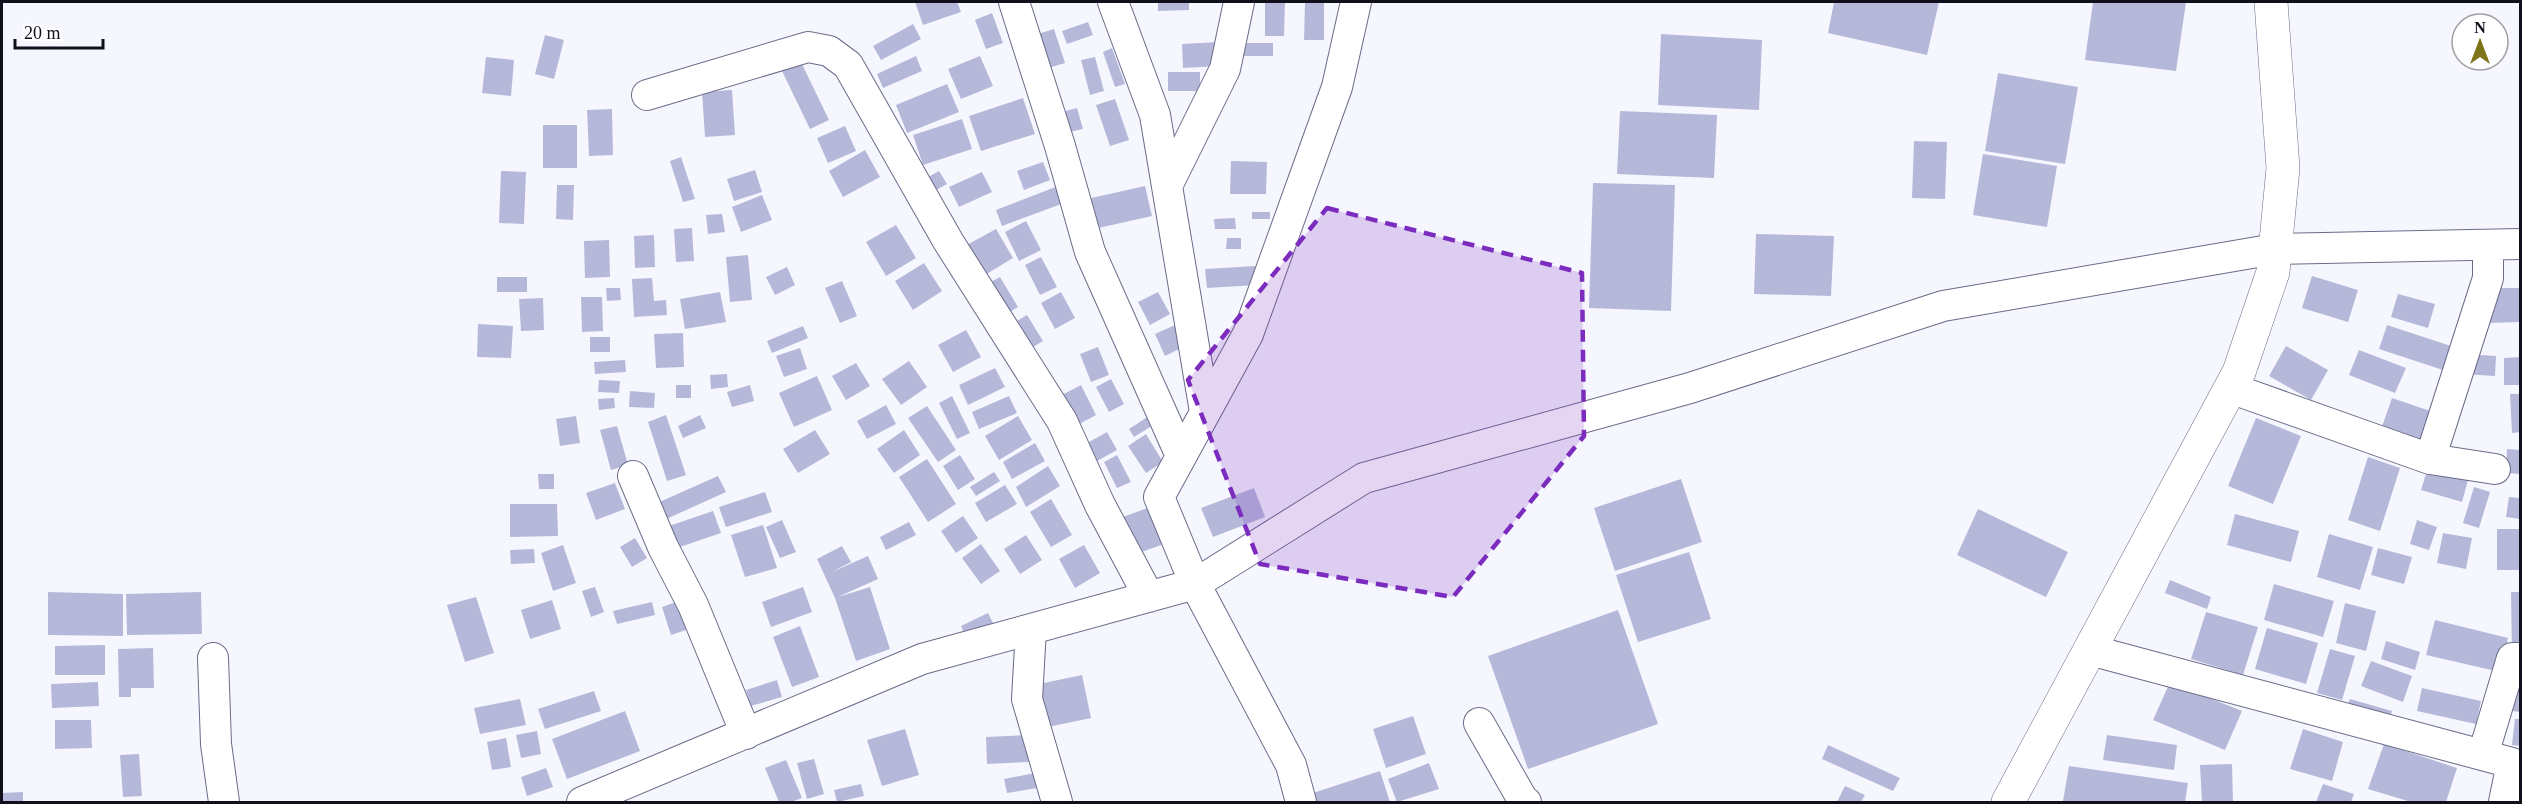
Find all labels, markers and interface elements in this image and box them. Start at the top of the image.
scale bar [15,12,104,50]
north arrow [2450,12,2510,72]
text: N [2474,19,2486,36]
text: 20 m [24,23,61,43]

